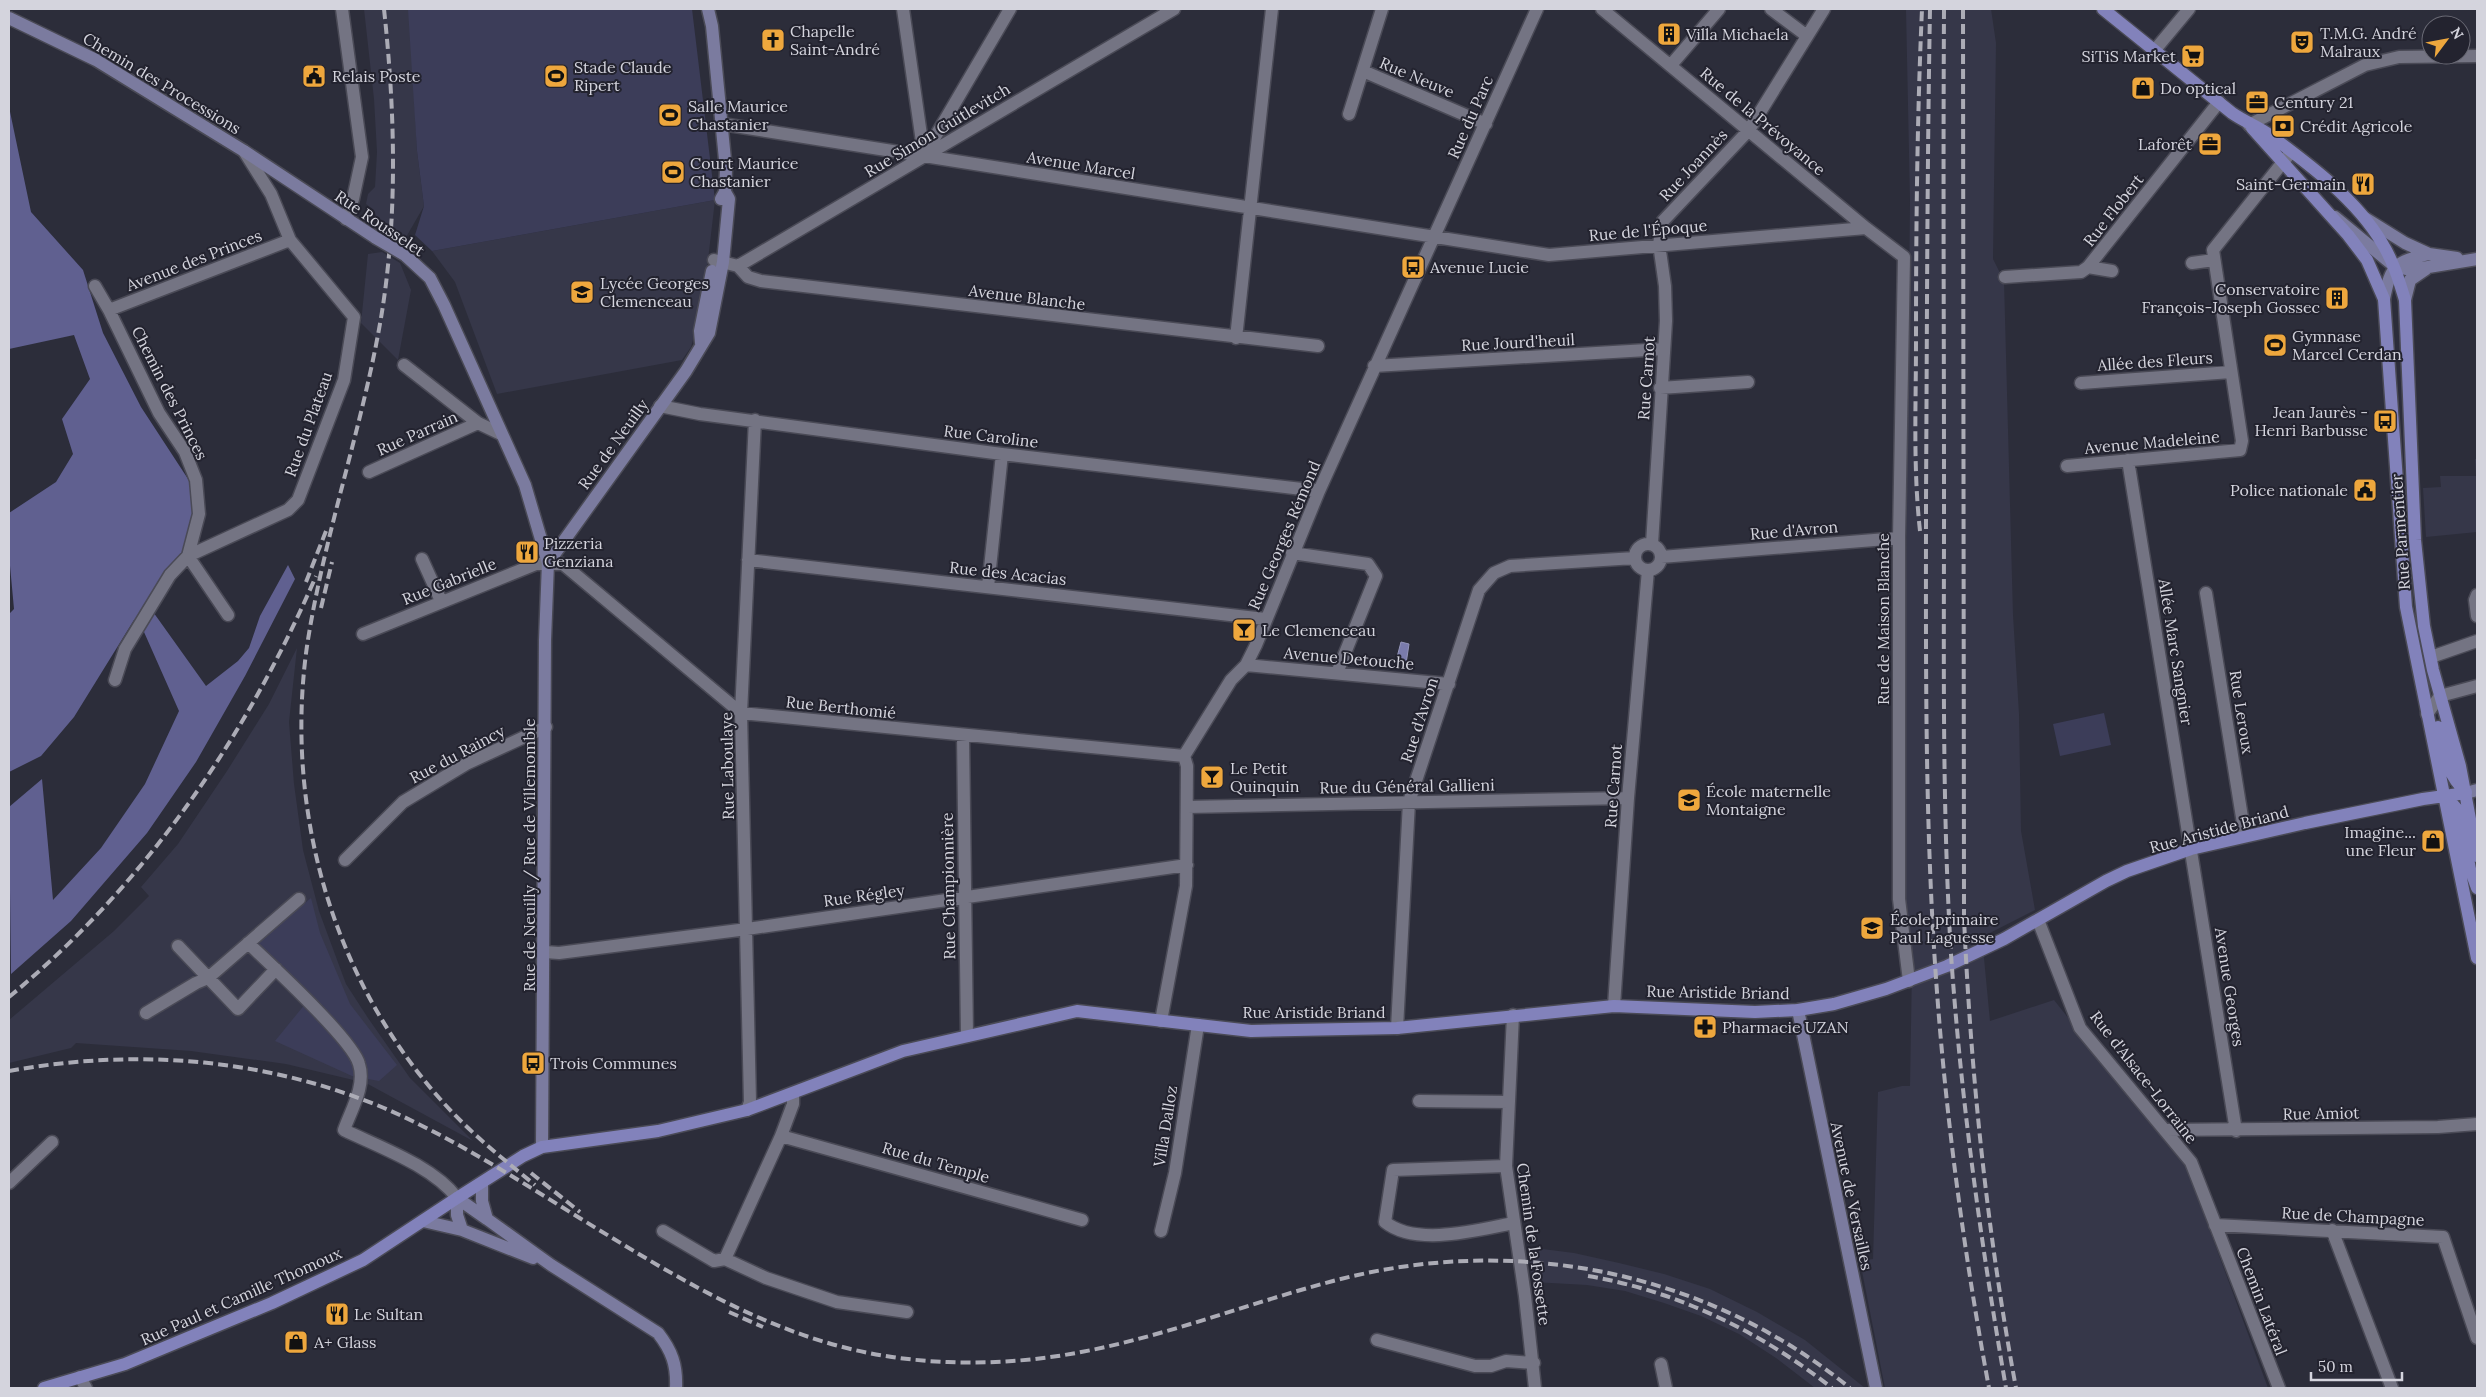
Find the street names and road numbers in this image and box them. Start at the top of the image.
street label: Chemin des Processions [79,28,245,138]
street label: Rue Neuve [1377,52,1458,102]
street label: Rue de la Prévoyance [1696,63,1830,180]
street label: Rue du Parc [1443,72,1497,162]
street label: Rue Simon Guitlevitch [861,78,1014,181]
street label: Rue Joannès [1654,125,1732,205]
street label: Avenue Marcel [1024,146,1137,183]
street label: Rue Flobert [2079,169,2148,250]
street label: Rue Rousselet [331,186,429,261]
street label: Rue de l'Époque [1588,215,1708,245]
street label: Avenue des Princes [122,225,265,295]
street label: Avenue Blanche [967,280,1087,314]
street label: Chemin des Princes [128,323,212,463]
street label: Rue Jourd'heuil [1461,329,1575,355]
street label: Rue Carnot [1633,335,1659,421]
street label: Allée des Fleurs [2096,347,2213,375]
street label: Rue du Plateau [280,368,336,479]
street label: Rue de Neuilly [574,394,653,493]
street label: Rue Parrain [373,406,461,460]
street label: Rue Caroline [942,420,1040,452]
street label: Avenue Madeleine [2083,426,2221,458]
street label: Rue Georges Rémond [1244,457,1325,613]
street label: Rue Parmentier [2386,473,2414,591]
street label: Rue d'Avron [1749,516,1839,544]
street label: Rue de Maison Blanche [1873,533,1893,705]
street label: Rue Gabrielle [399,553,499,609]
street label: Rue des Acacias [948,557,1068,589]
street label: Allée Marc Sangnier [2154,576,2197,727]
street label: Avenue Detouche [1282,642,1415,674]
street label: Rue Leroux [2226,669,2259,756]
street label: Rue d'Avron [1396,675,1442,765]
street label: Rue Berthomié [785,691,897,723]
street label: Rue Laboulaye [716,712,738,820]
street label: Rue de Neuilly / Rue de Villemomble [519,718,540,992]
street label: Rue du Raincy [406,720,509,788]
street label: Rue Carnot [1600,743,1626,829]
street label: Rue du Général Gallieni [1319,774,1495,798]
street label: Rue Aristide Briand [2147,801,2291,857]
street label: Rue Championnière [937,812,959,960]
street label: Rue Régley [822,879,906,911]
street label: Avenue Georges [2211,925,2249,1048]
street label: Rue Aristide Briand [1646,981,1790,1003]
street label: Rue Aristide Briand [1242,1002,1386,1022]
street label: Rue d'Alsace-Lorraine [2086,1007,2202,1148]
street label: Villa Dalloz [1149,1084,1181,1169]
street label: Rue Amiot [2282,1102,2360,1124]
street label: Avenue de Versailles [1826,1119,1878,1272]
street label: Rue du Temple [880,1137,992,1187]
street label: Chemin de la Fossette [1513,1161,1555,1327]
street label: Rue de Champagne [2281,1202,2425,1230]
street label: Rue Paul et Camille Thomoux [137,1242,345,1349]
street label: Chemin Latéral [2232,1244,2292,1358]

